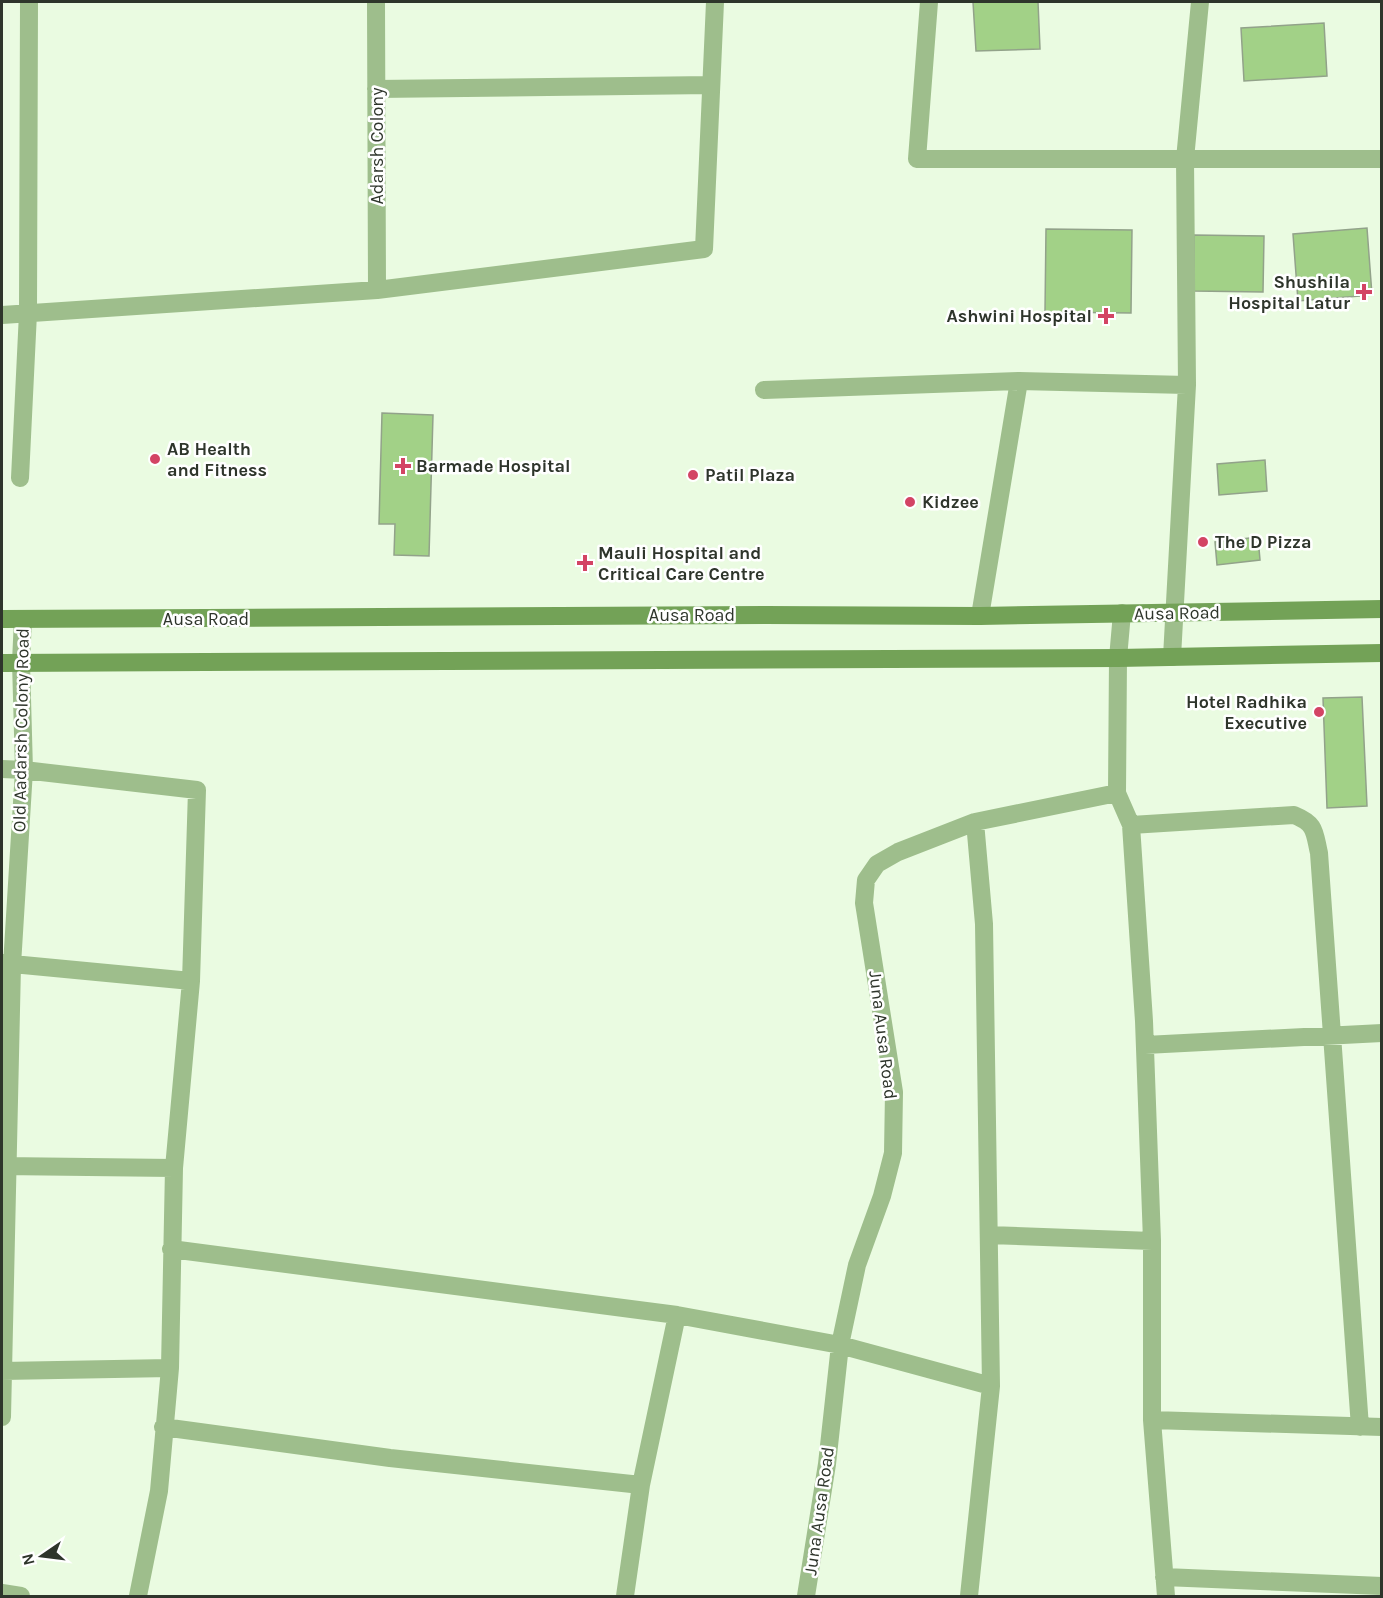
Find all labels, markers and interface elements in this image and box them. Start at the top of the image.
street label: Adarsh Colony [366,87,388,205]
place label: Shushila Hospital Latur [1228,271,1350,314]
marker: Shushila Hospital Latur [1355,283,1373,301]
place label: Ashwini Hospital [946,305,1092,327]
marker: Ashwini Hospital [1097,307,1115,325]
place label: AB Health and Fitness [167,438,267,481]
marker: AB Health and Fitness [148,452,162,466]
place label: Barmade Hospital [416,455,570,477]
marker: Barmade Hospital [394,457,412,475]
place label: Patil Plaza [705,464,795,486]
marker: Patil Plaza [686,468,700,482]
place label: Kidzee [922,491,979,513]
marker: Kidzee [903,495,917,509]
place label: The D Pizza [1215,531,1312,553]
marker: The D Pizza [1196,535,1210,549]
place label: Mauli Hospital and Critical Care Centre [598,542,764,585]
marker: Mauli Hospital and Critical Care Centre [576,554,594,572]
street label: Ausa Road [1134,601,1220,625]
street label: Ausa Road [649,604,735,626]
street label: Ausa Road [163,608,249,630]
street label: Old Aadarsh Colony Road [8,628,34,832]
place label: Hotel Radhika Executive [1186,691,1307,734]
marker: Hotel Radhika Executive [1312,705,1326,719]
street label: Juna Ausa Road [864,969,902,1101]
street label: Juna Ausa Road [799,1445,839,1577]
north arrow [12,1526,72,1586]
text: N [17,1552,39,1567]

